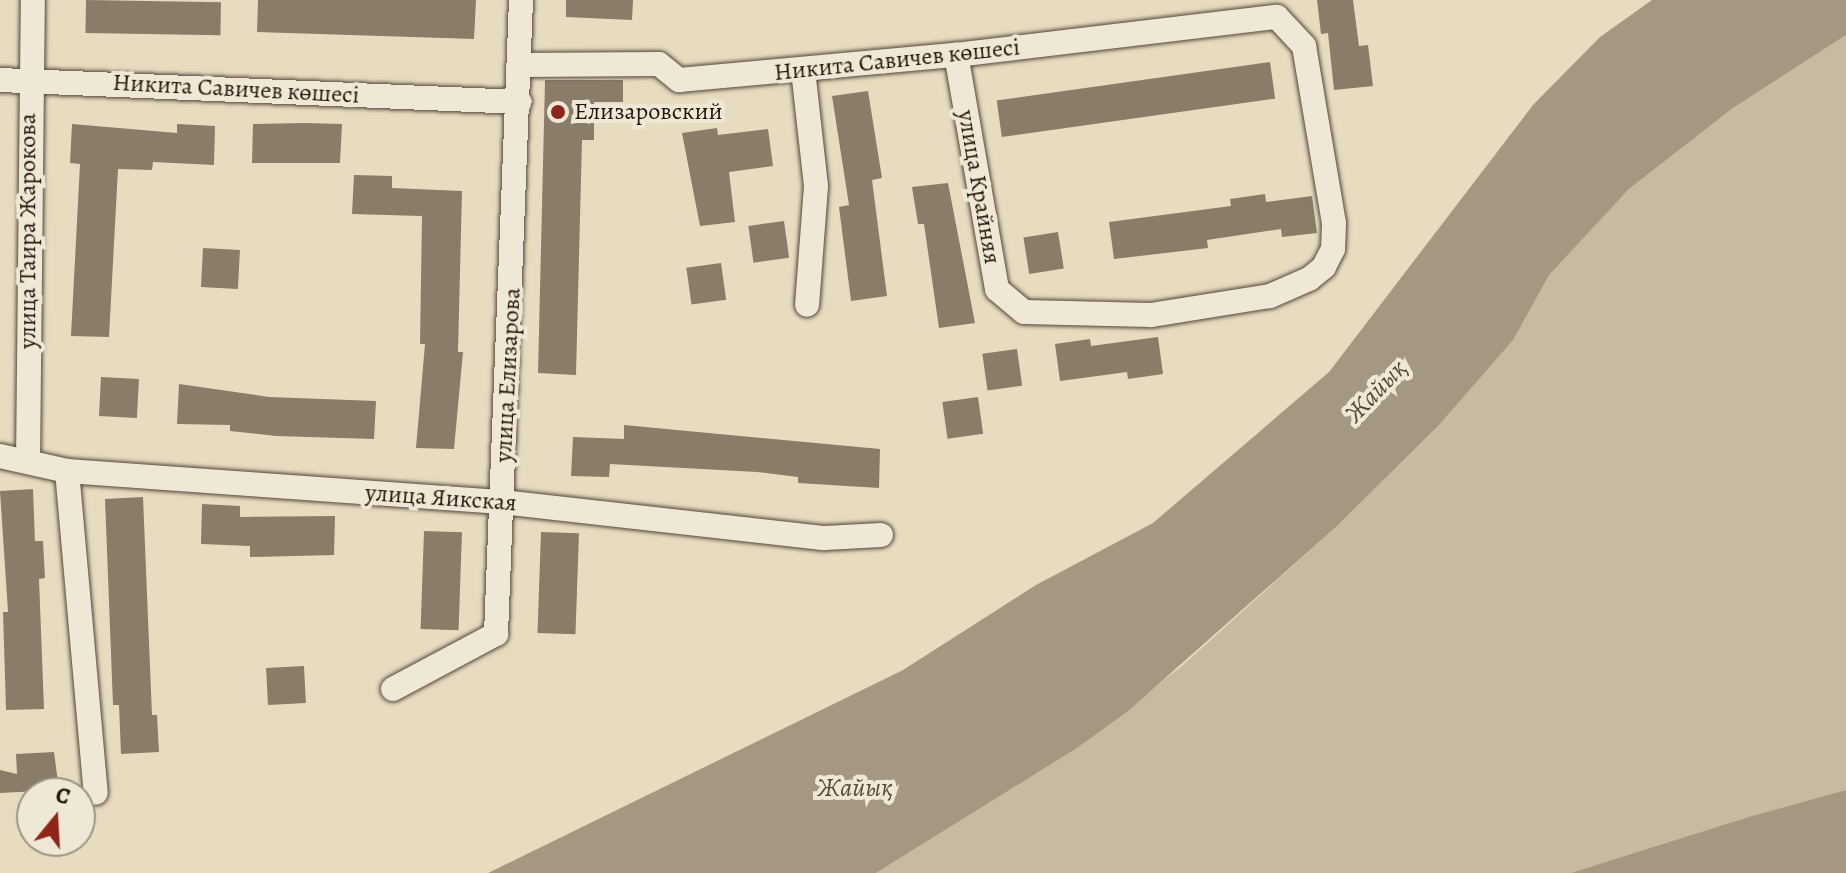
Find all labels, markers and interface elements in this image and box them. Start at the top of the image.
street label: Никита Савичев көшесі [773,33,1021,87]
street label: Никита Савичев көшесі [112,68,360,110]
place label: Елизаровский [574,98,723,126]
marker: Елизаровский [549,103,567,121]
street label: улица Крайняя [951,108,1007,266]
street label: улица Таира Жарокова [14,113,42,349]
street label: улица Елизарова [489,287,527,463]
water label: Жайық [1339,353,1413,429]
street label: улица Яикская [364,478,518,518]
water label: Жайық [817,772,893,804]
north arrow [16,777,96,857]
text: С [52,780,74,812]

